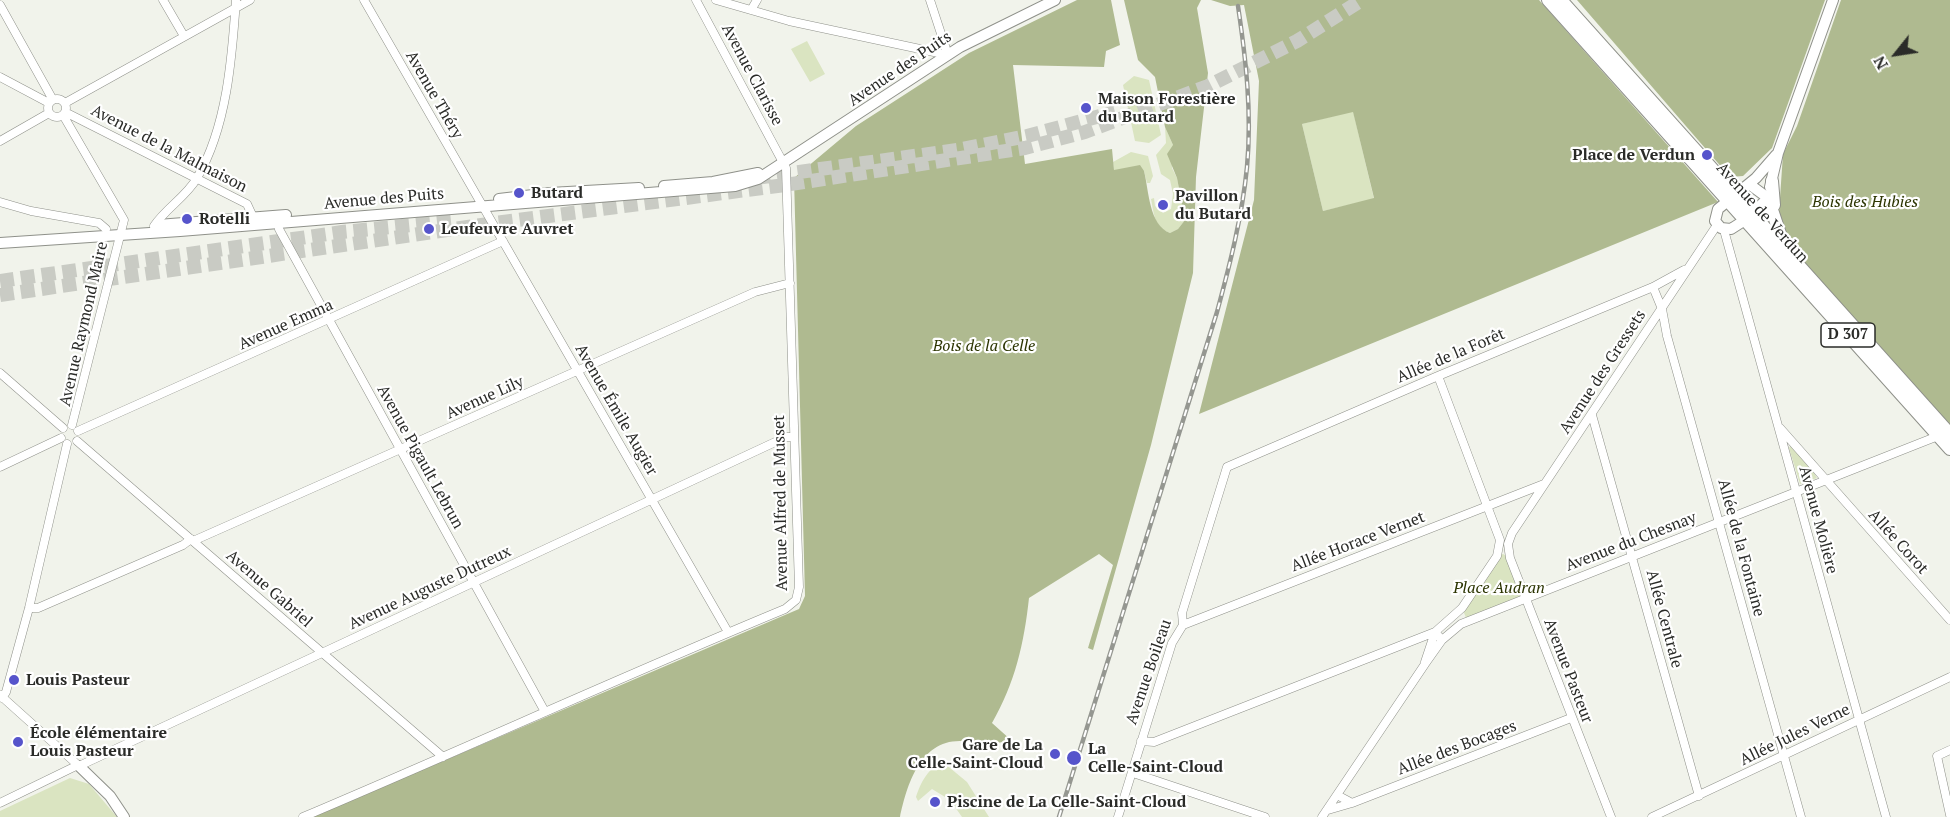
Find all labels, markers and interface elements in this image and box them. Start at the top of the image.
street label: Avenue Clarisse [717,21,787,129]
north arrow [1866,24,1926,84]
street label: Avenue des Puits [845,27,955,111]
street label: Avenue Théry [401,48,467,142]
text: N [1868,52,1893,74]
place label: Maison Forestière du Butard [1098,89,1236,127]
street label: Avenue de la Malmaison [88,101,250,197]
marker: Maison Forestière du Butard [1079,101,1093,115]
place label: Place de Verdun [1572,145,1695,165]
marker: Place de Verdun [1700,148,1714,162]
street label: Avenue de Verdun [1712,159,1812,267]
place label: Butard [531,183,583,203]
street label: Avenue des Puits [323,184,445,214]
marker: Butard [512,186,526,200]
place label: Pavillon du Butard [1175,186,1251,224]
park label: Bois des Hubies [1812,192,1918,212]
marker: Pavillon du Butard [1156,198,1170,212]
place label: Rotelli [199,209,250,229]
marker: Rotelli [180,212,194,226]
place label: Leufeuvre Auvret [441,219,574,239]
marker: Leufeuvre Auvret [422,222,436,236]
street label: Avenue Raymond Maire [56,240,112,408]
street label: Avenue Emma [236,296,336,354]
street label: Avenue des Gressets [1556,306,1650,438]
road number: D 307 [1821,323,1875,347]
street label: Allée de la Forêt [1394,325,1508,387]
park label: Bois de la Celle [933,336,1035,356]
street label: Avenue Émile Augier [571,341,661,479]
street label: Avenue Lily [443,372,527,424]
street label: Avenue Pigault Lebrun [372,382,468,532]
street label: Avenue Alfred de Musset [770,415,792,591]
street label: Avenue Molière [1794,464,1842,576]
street label: Allée de la Fontaine [1713,477,1769,619]
street label: Allée Corot [1864,506,1932,578]
street label: Allée Horace Vernet [1288,508,1428,576]
street label: Avenue du Chesnay [1563,508,1699,576]
street label: Avenue Auguste Dutreux [346,542,514,634]
street label: Avenue Gabriel [222,546,316,632]
street label: Allée Centrale [1642,568,1686,670]
park label: Place Audran [1453,578,1545,598]
street label: Avenue Pasteur [1539,616,1597,726]
street label: Avenue Boileau [1122,617,1176,727]
place label: Louis Pasteur [26,670,130,690]
marker: Louis Pasteur [7,673,21,687]
street label: Allée Jules Verne [1737,700,1853,770]
street label: Allée des Bocages [1395,716,1519,780]
place label: École élémentaire Louis Pasteur [30,723,167,761]
marker: École élémentaire Louis Pasteur [11,735,25,749]
place label: Gare de La Celle-Saint-Cloud [908,735,1043,773]
place label: La Celle-Saint-Cloud [1088,739,1223,777]
marker: Gare de La Celle-Saint-Cloud [1048,747,1062,761]
marker: La Celle-Saint-Cloud [1065,749,1083,767]
place label: Piscine de La Celle-Saint-Cloud [947,792,1186,812]
marker: Piscine de La Celle-Saint-Cloud [928,795,942,809]

